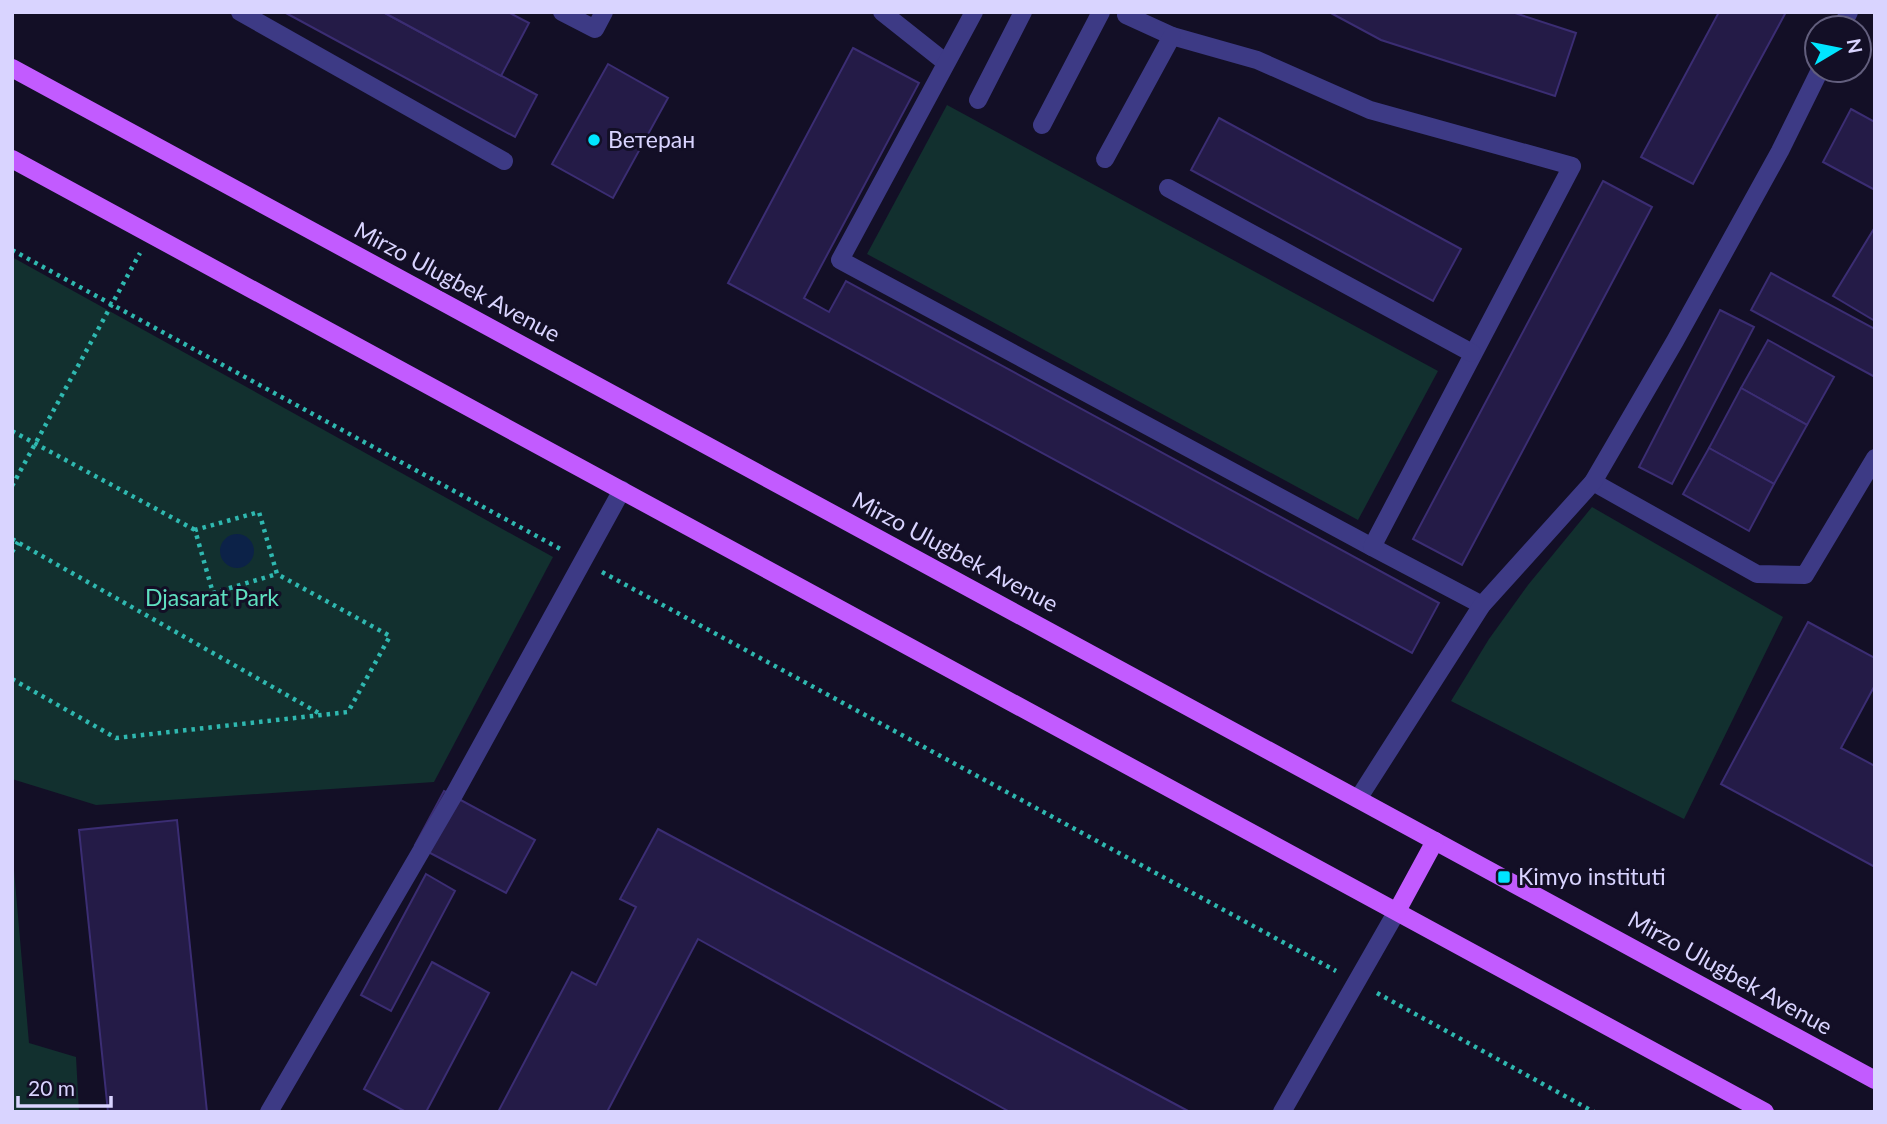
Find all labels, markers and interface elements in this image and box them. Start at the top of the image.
north arrow [1803,14,1873,84]
text: N [1843,37,1868,55]
place label: Ветеран [608,125,695,153]
marker: Ветеран [586,132,602,148]
street label: Mirzo Ulugbek Avenue [350,215,565,347]
street label: Mirzo Ulugbek Avenue [848,485,1063,617]
park label: Djasarat Park [145,583,279,611]
place label: Kimyo instituti [1518,862,1666,890]
marker: Kimyo instituti [1496,869,1512,885]
street label: Mirzo Ulugbek Avenue [1624,904,1837,1040]
scale bar [18,1064,110,1108]
text: 20 m [28,1075,75,1100]

